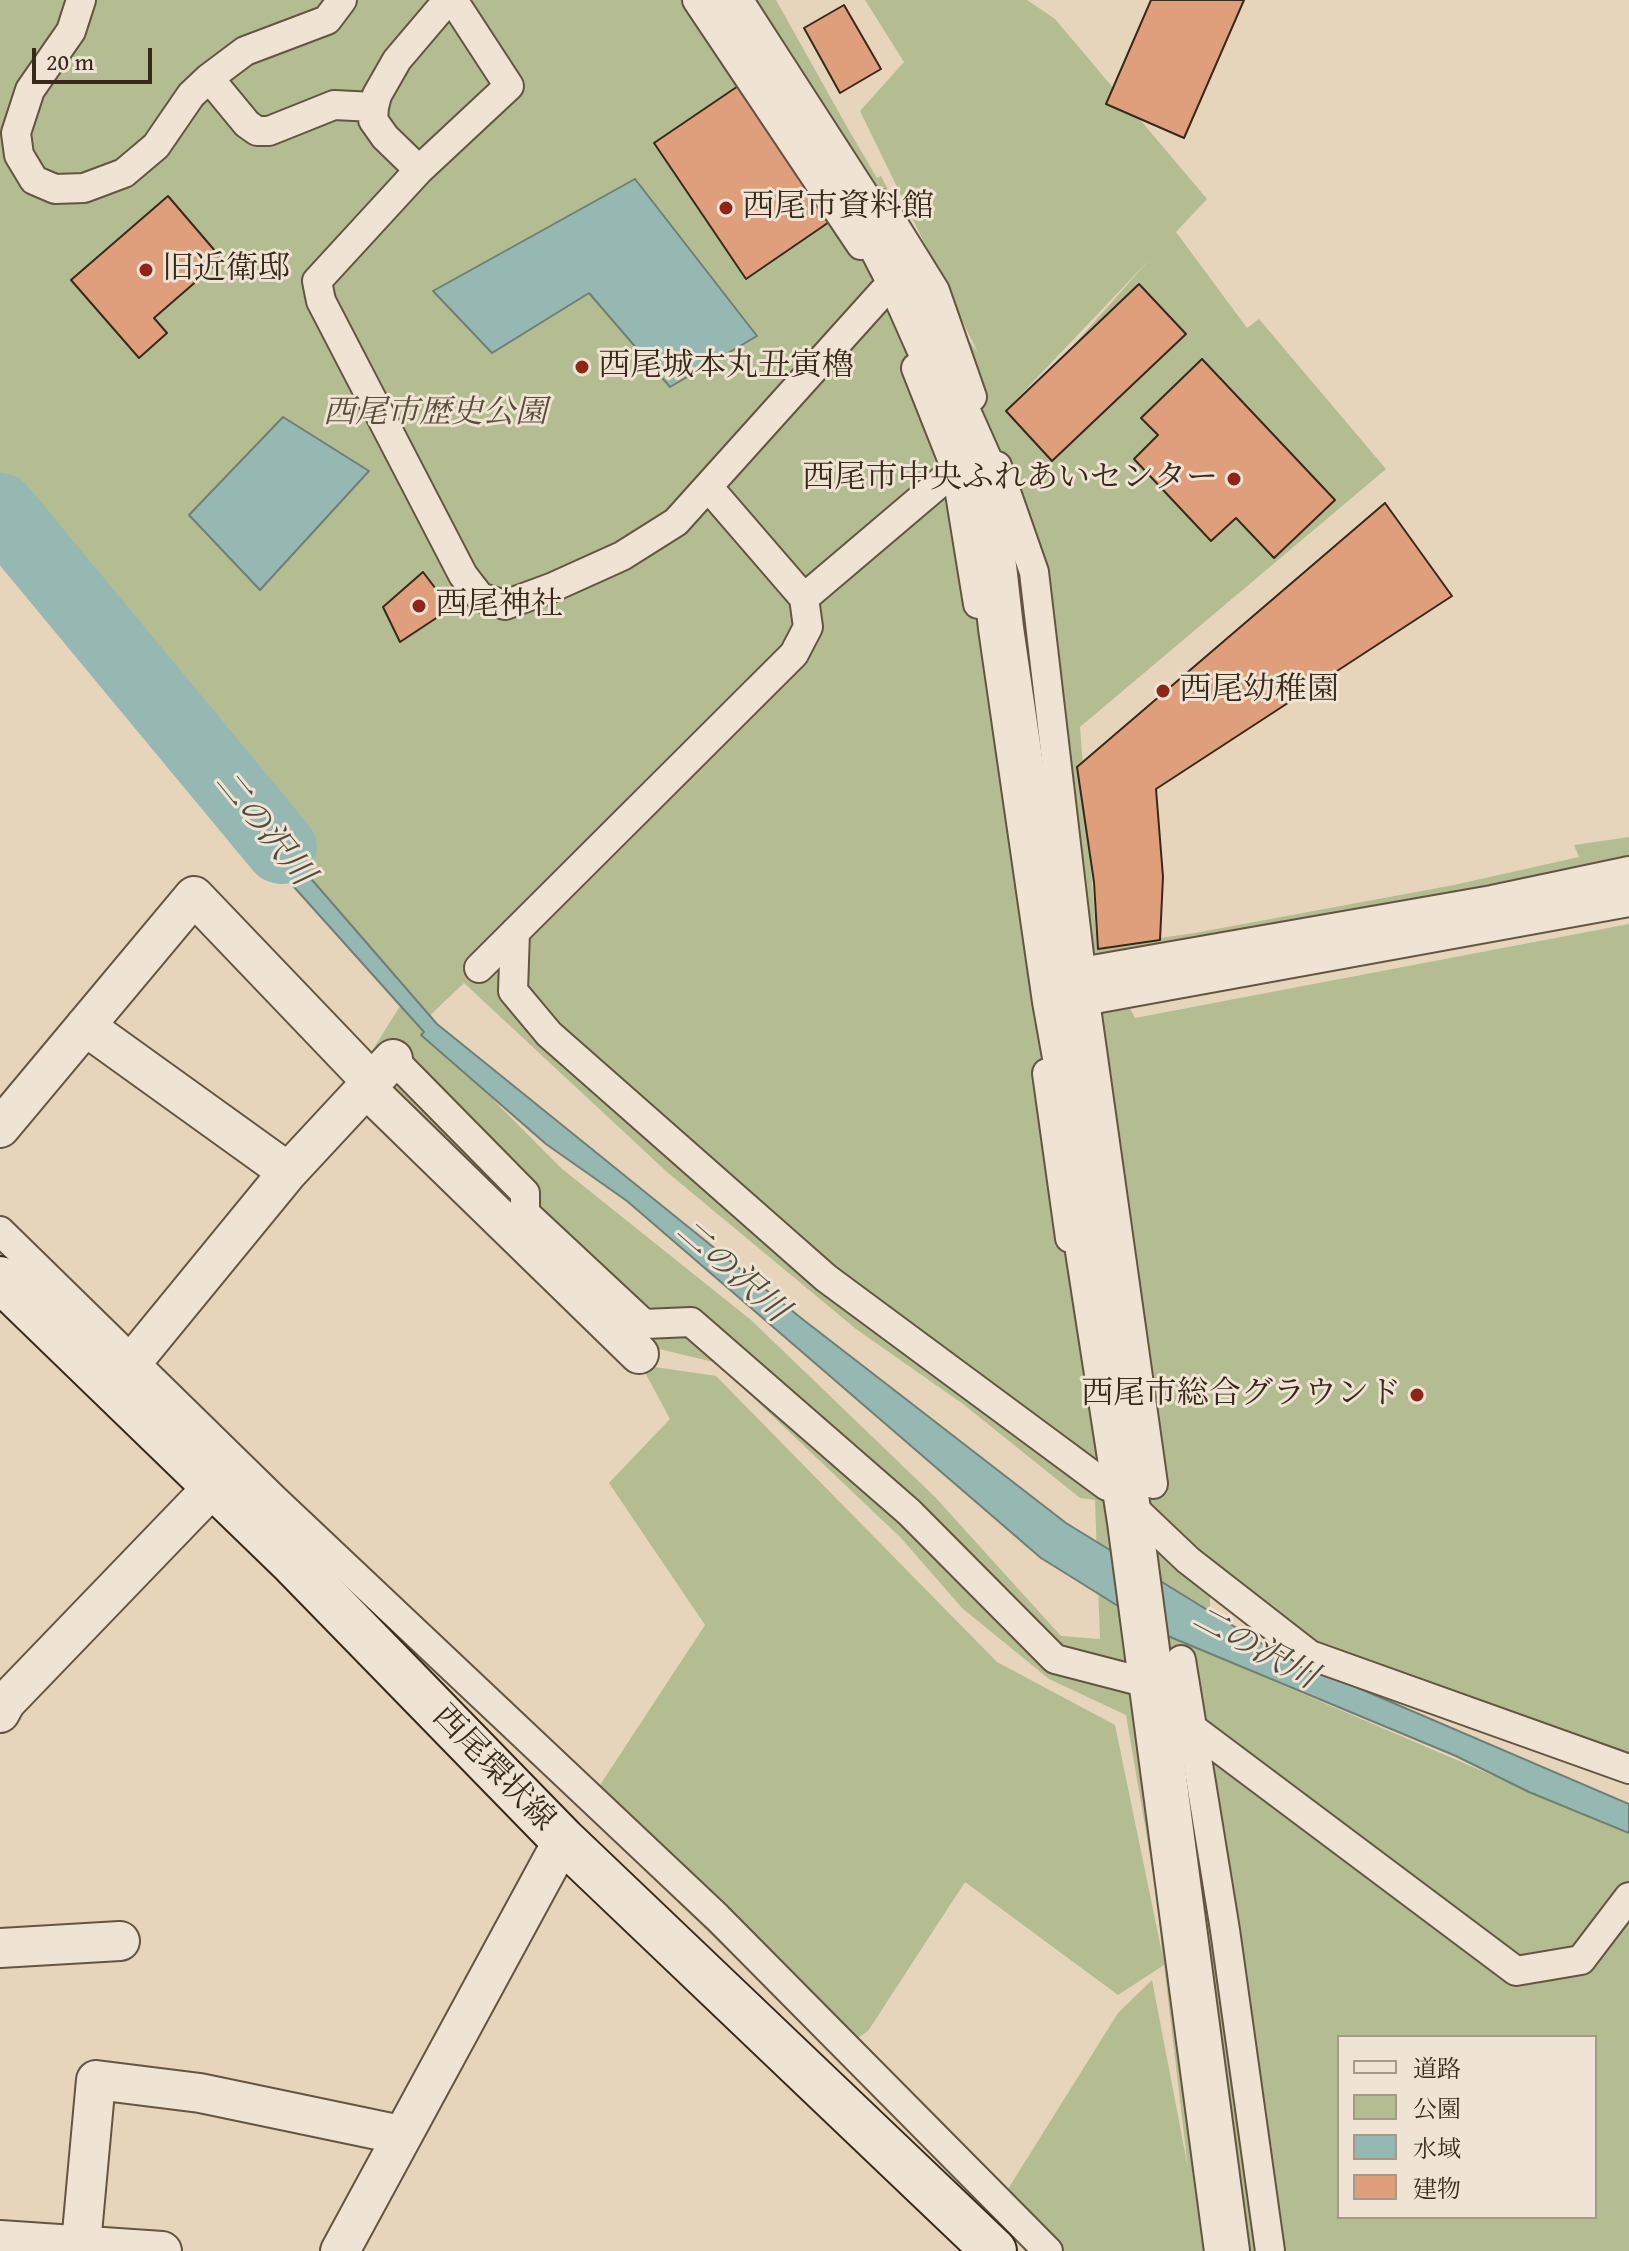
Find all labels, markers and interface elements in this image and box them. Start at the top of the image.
scale bar [36,32,156,82]
text: 20 m [46,44,94,79]
place label: 西尾市資料館 [742,189,934,227]
marker: 西尾市資料館 [717,199,735,217]
place label: 旧近衛邸 [162,251,290,289]
marker: 旧近衛邸 [137,261,155,279]
place label: 西尾城本丸丑寅櫓 [598,348,854,386]
marker: 西尾城本丸丑寅櫓 [573,358,591,376]
park label: 西尾市歴史公園 [323,395,547,433]
place label: 西尾市中央ふれあいセンター [802,460,1218,498]
marker: 西尾市中央ふれあいセンター [1225,470,1243,488]
place label: 西尾神社 [435,587,563,625]
marker: 西尾神社 [410,597,428,615]
place label: 西尾幼稚園 [1179,672,1339,710]
marker: 西尾幼稚園 [1154,682,1172,700]
water label: 二の沢川 [204,763,322,895]
water label: 二の沢川 [666,1212,796,1332]
place label: 西尾市総合グラウンド [1081,1376,1401,1414]
marker: 西尾市総合グラウンド [1408,1386,1426,1404]
water label: 二の沢川 [1184,1599,1324,1699]
street label: 西尾環状線 [424,1698,562,1840]
legend [1337,2035,1597,2219]
text: 道路 [1413,2051,1461,2086]
text: 公園 [1413,2091,1461,2126]
text: 水域 [1413,2131,1461,2166]
text: 建物 [1413,2171,1461,2206]

